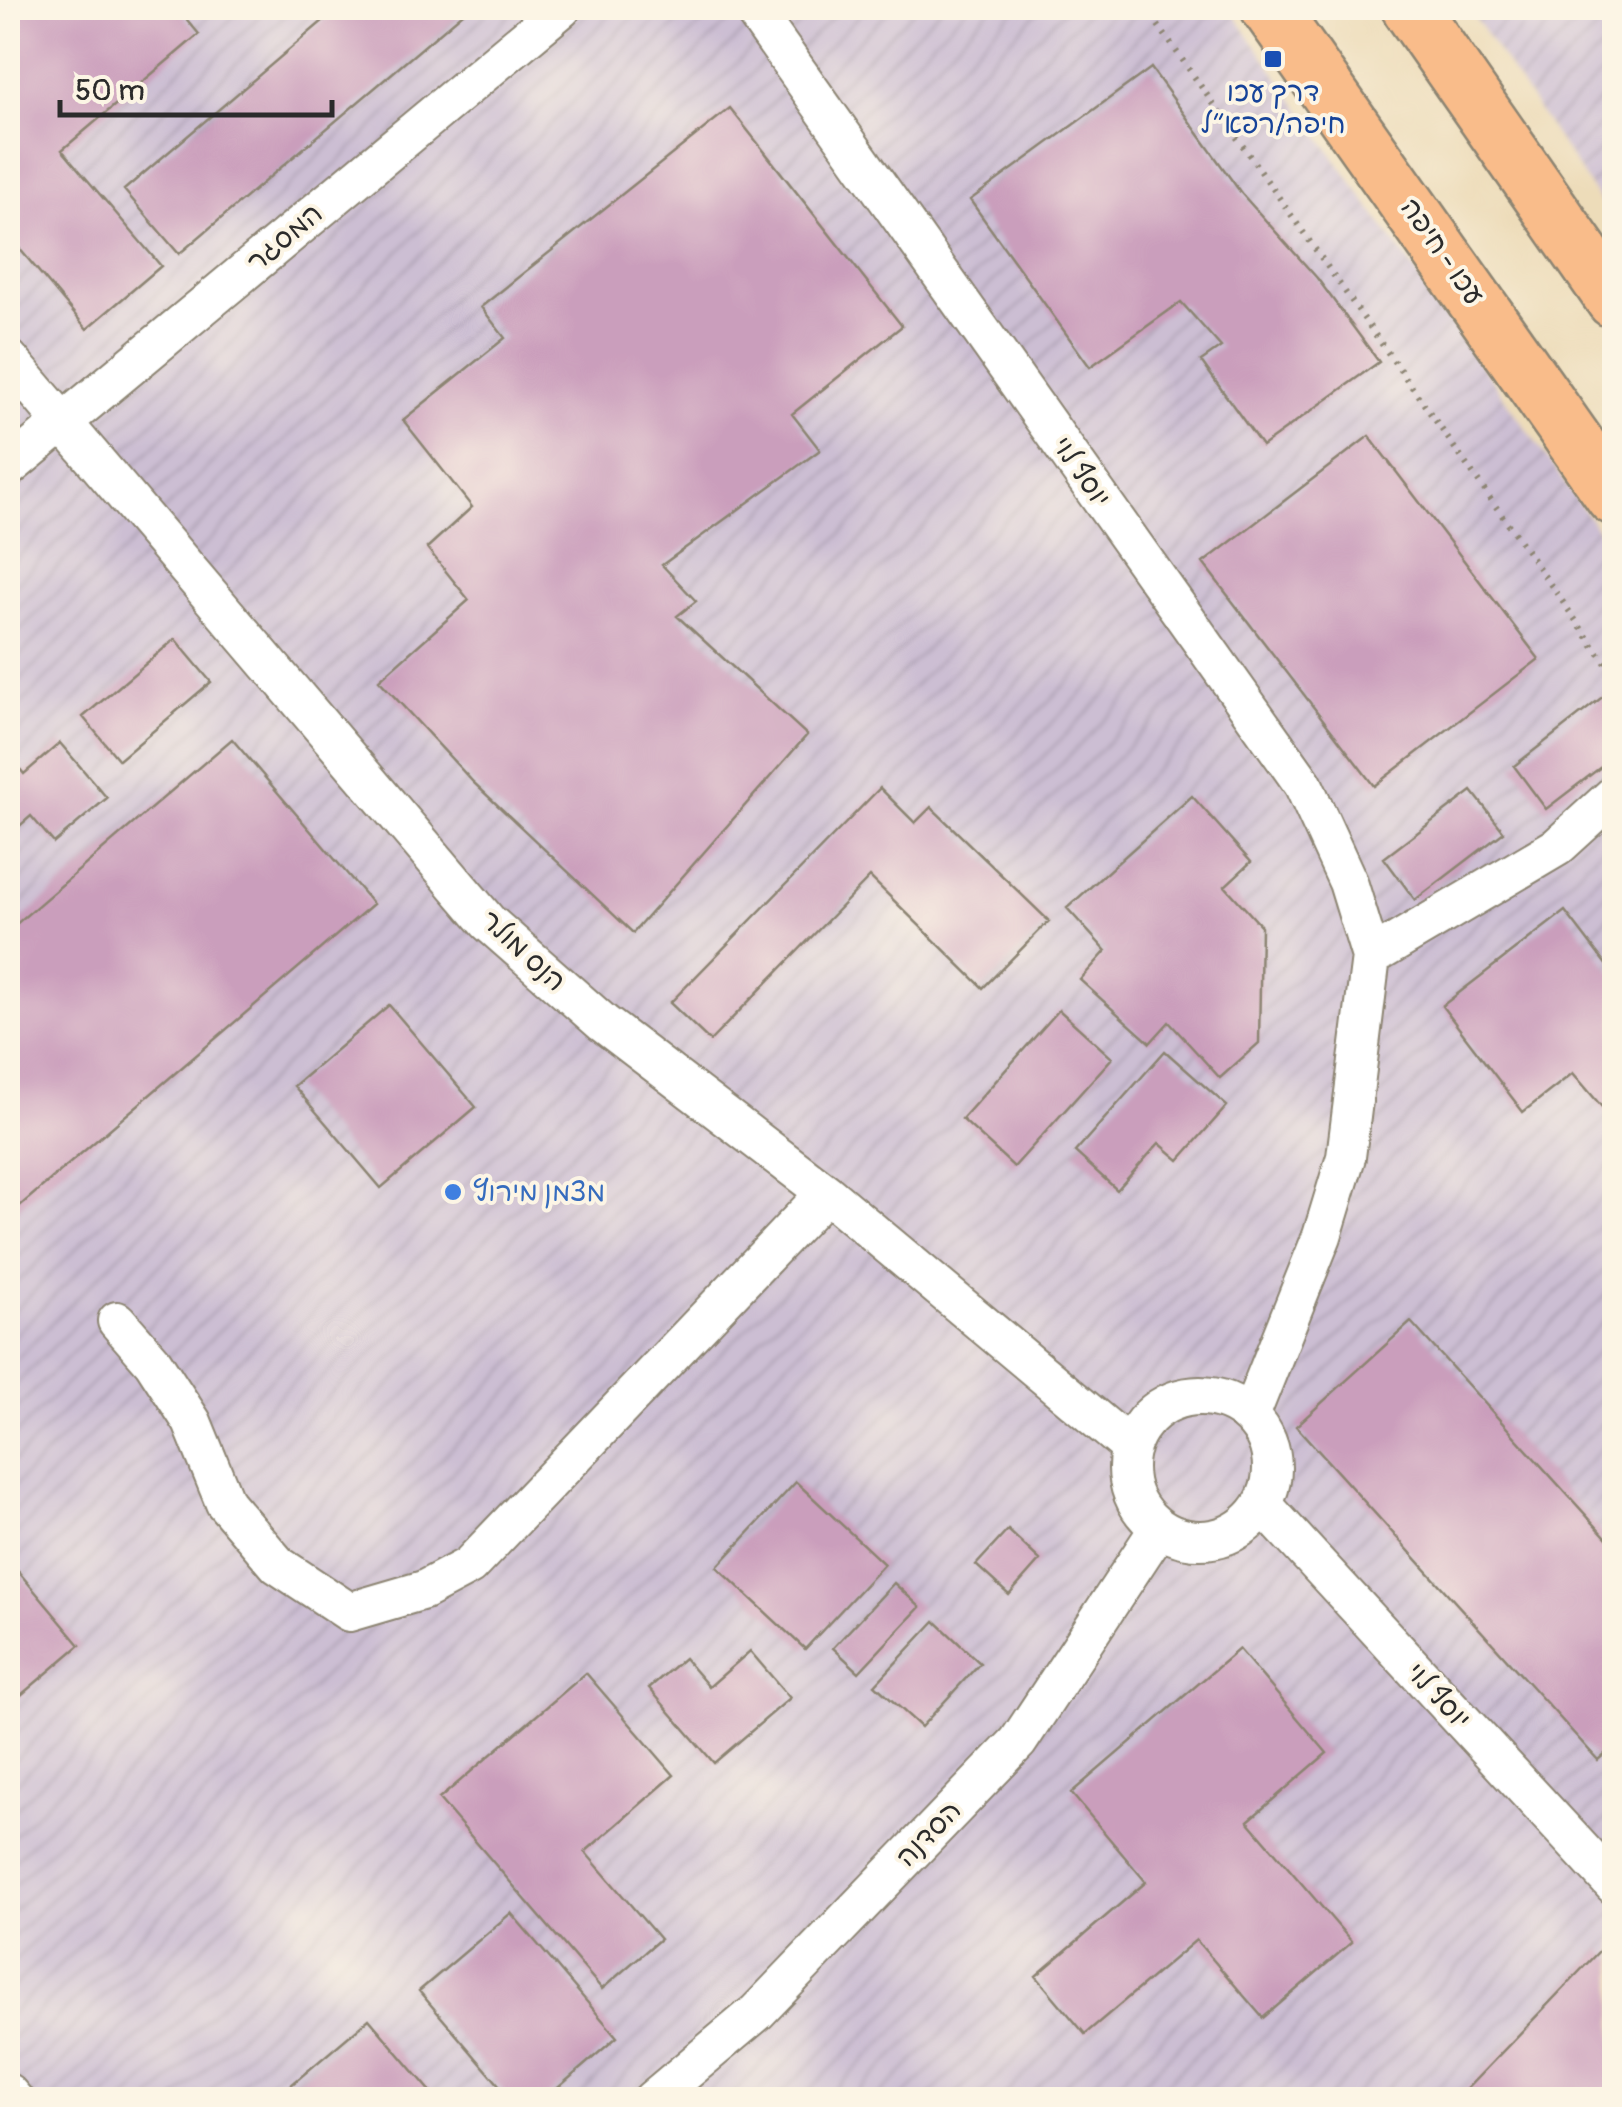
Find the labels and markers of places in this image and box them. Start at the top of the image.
marker: דרך עכו חיפה/רפא״ל [1262,48,1284,70]
place label: דרך עכו חיפה/רפא״ל [1201,75,1345,142]
place label: מצמן מירוץ [473,1175,606,1210]
marker: מצמן מירוץ [442,1181,464,1203]

